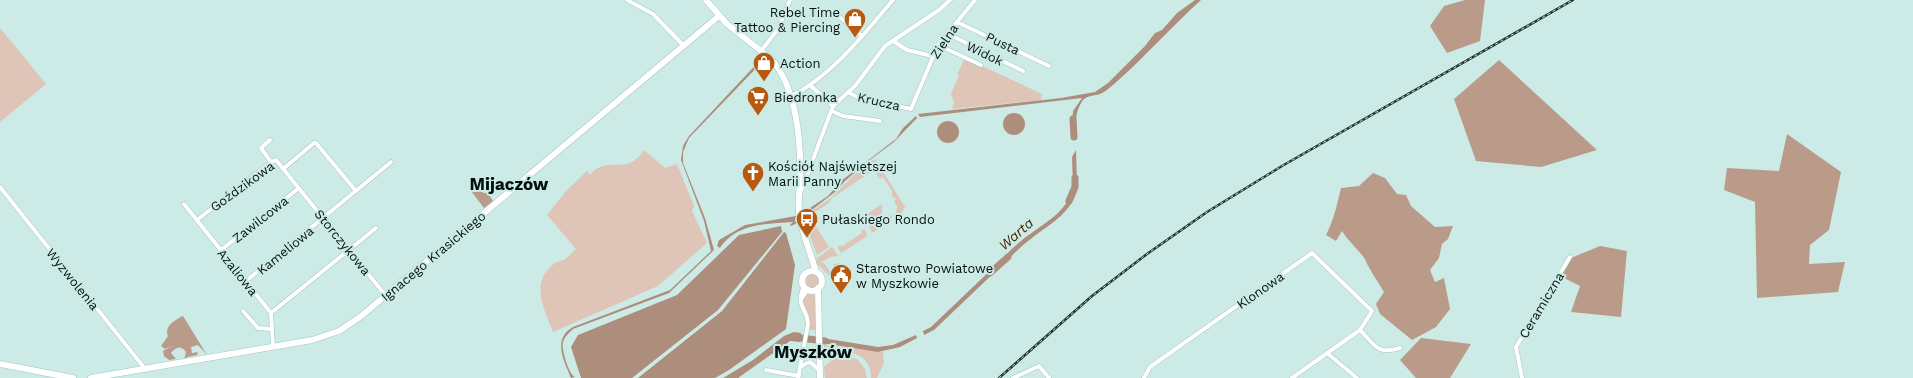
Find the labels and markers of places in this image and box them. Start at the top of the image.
place label: Rebel Time Tattoo & Piercing [734,5,840,35]
shop icon: Rebel Time Tattoo & Piercing [842,6,868,39]
shop icon: Action [751,50,777,83]
place label: Action [780,56,821,71]
supermarket icon: Biedronka [745,84,771,117]
place label: Biedronka [774,90,838,105]
place label: Kościół Najświętszej Marii Panny [768,159,897,189]
church icon: Kościół Najświętszej Marii Panny [740,160,766,193]
bus stop icon: Pułaskiego Rondo [794,206,820,239]
place label: Pułaskiego Rondo [822,212,935,227]
place label: Starostwo Powiatowe w Myszkowie [856,261,993,291]
public building icon: Starostwo Powiatowe w Myszkowie [828,262,854,295]

